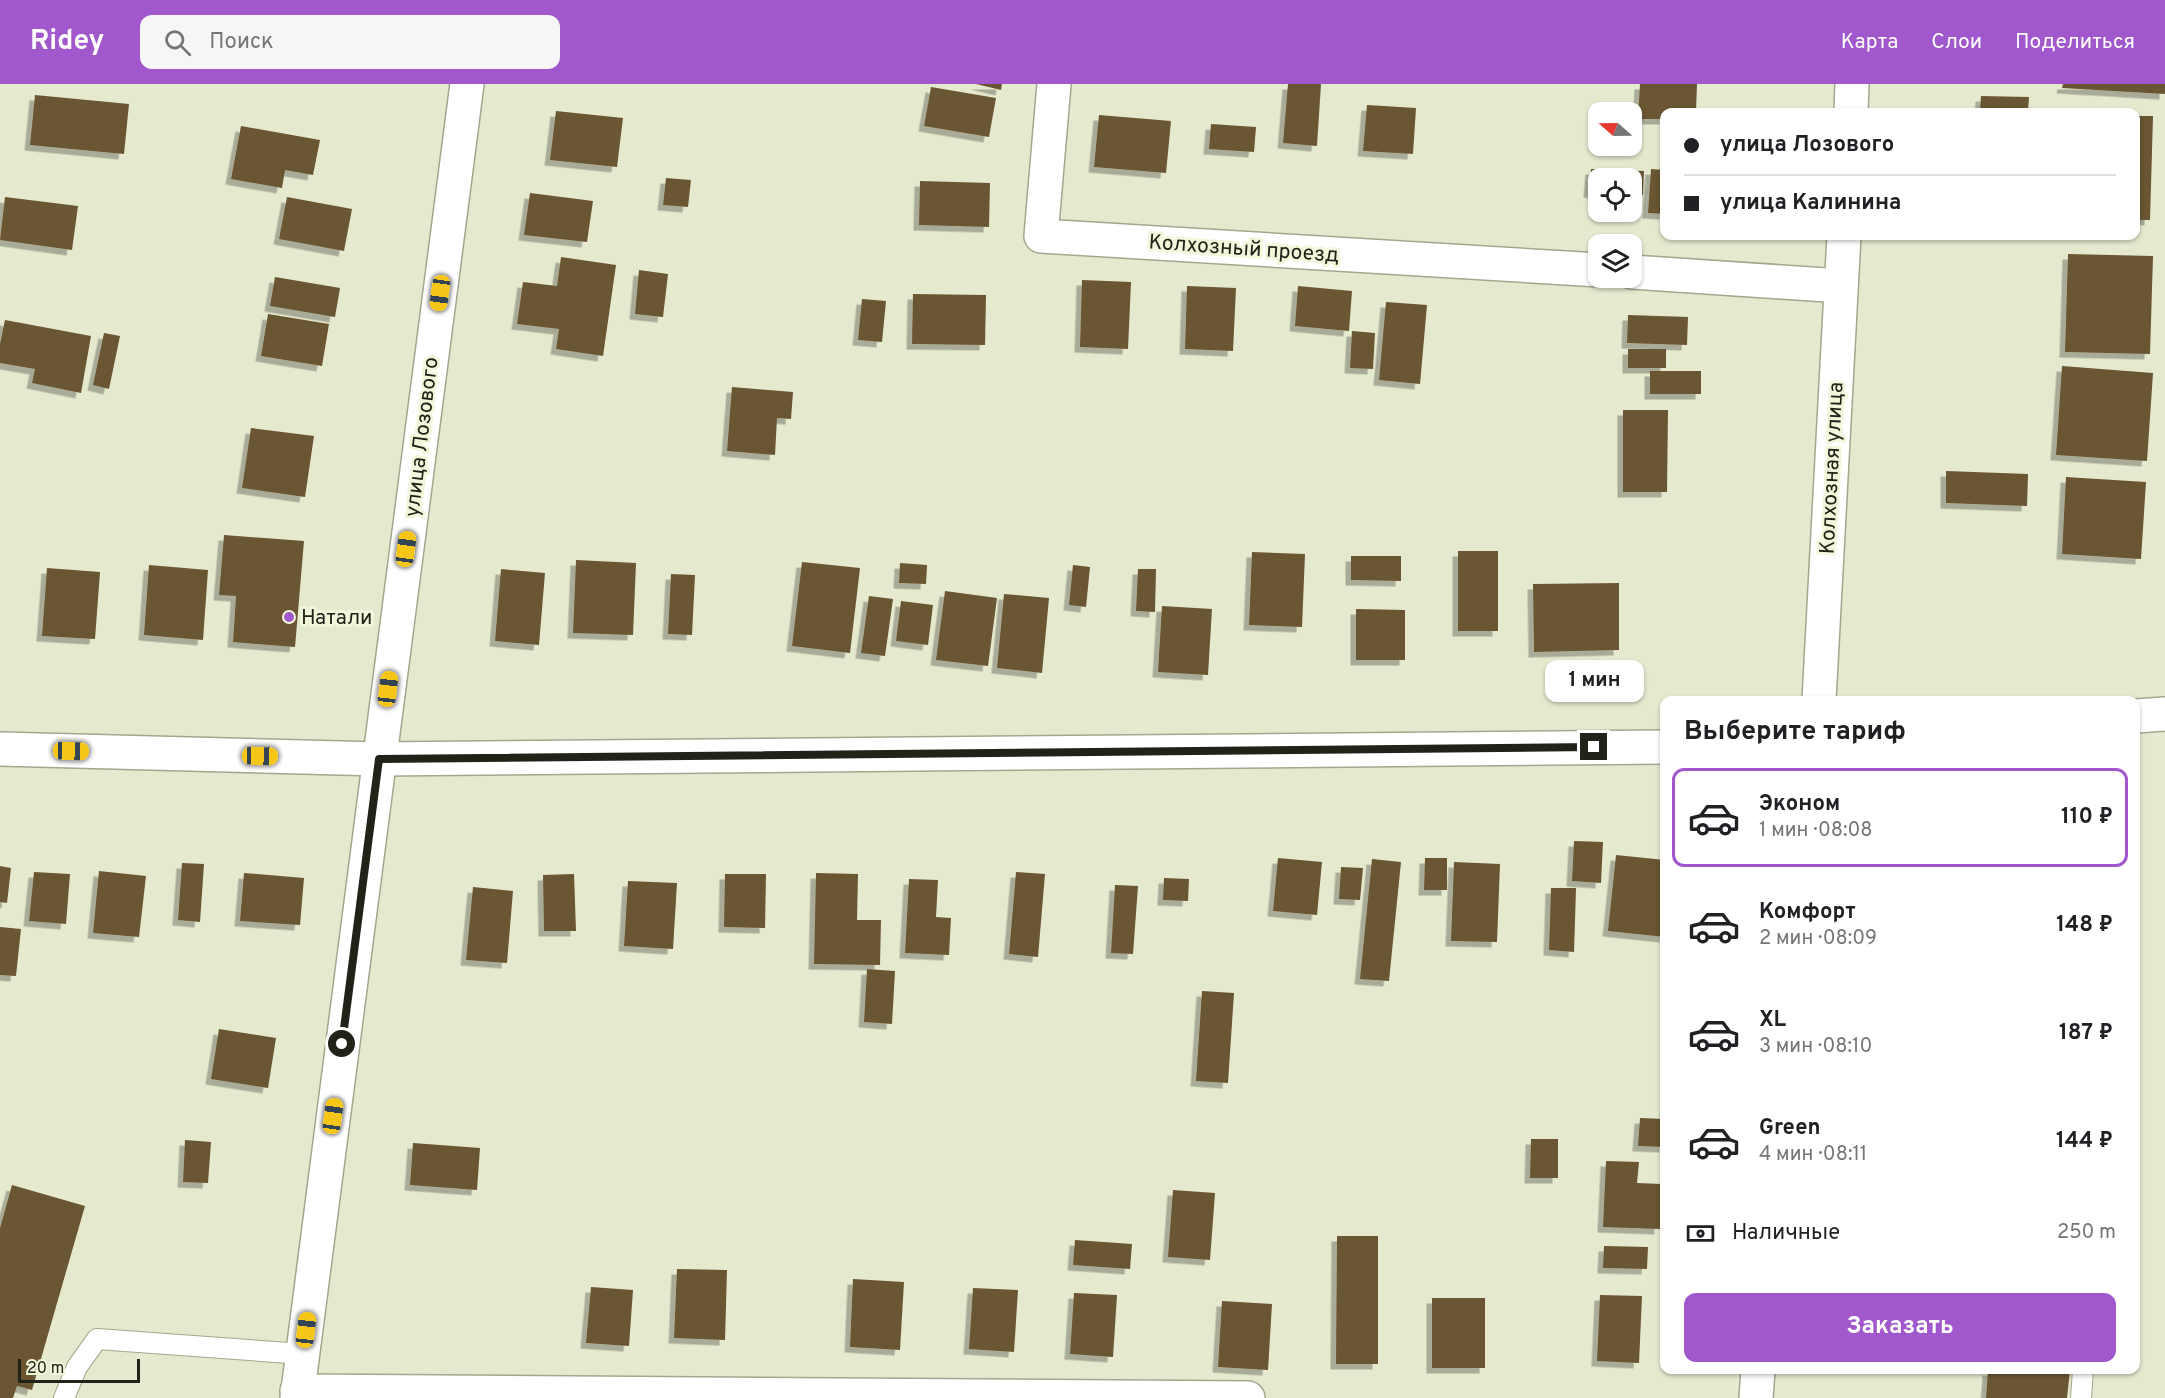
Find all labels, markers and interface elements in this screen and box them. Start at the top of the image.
search box [140,15,560,69]
text: Ridey [30,24,104,60]
icon: search [161,26,194,59]
text: Поиск [209,29,274,56]
text: Карта [1841,29,1898,56]
text: Слои [1931,29,1982,56]
text: Поделиться [2015,29,2135,56]
north arrow [1588,102,1642,156]
map controls [1588,102,1642,288]
text: улица Лозового [1720,132,1894,159]
button: locate [1588,168,1642,222]
text: улица Калинина [1720,190,1901,217]
street label: Колхозный проезд [1148,229,1340,270]
button: layers [1588,234,1642,288]
car [429,274,451,312]
street label: улица Лозового [399,356,446,519]
street label: Колхозная улица [1815,381,1850,555]
car [395,530,417,568]
place label: Натали [301,605,372,632]
marker: Натали [282,610,296,624]
callout: 1 мин [1544,660,1644,702]
text: 1 мин [1569,668,1620,694]
car [377,670,399,708]
text: Выберите тариф [1684,715,1906,749]
route end [1580,733,1607,760]
car [53,742,89,760]
car [242,747,278,765]
icon: car [1687,791,1741,845]
text: Эконом [1759,791,1840,818]
text: 110 ₽ [2061,804,2113,831]
text: 1 мин · 08:08 [1759,818,1873,844]
icon: car [1687,899,1741,953]
text: Комфорт [1759,899,1856,926]
text: 148 ₽ [2056,912,2113,939]
text: 2 мин · 08:09 [1759,926,1877,952]
icon: car [1687,1007,1741,1061]
text: XL [1759,1007,1786,1034]
text: 187 ₽ [2059,1020,2113,1047]
route start [328,1030,355,1057]
text: 3 мин · 08:10 [1759,1034,1872,1060]
car [322,1097,344,1135]
icon: car [1687,1115,1741,1169]
text: Green [1759,1115,1821,1142]
text: 144 ₽ [2056,1128,2113,1155]
text: 4 мин · 08:11 [1759,1142,1867,1168]
icon: cash [1684,1217,1717,1250]
text: Наличные [1732,1220,1840,1247]
text: 250 m [2057,1220,2116,1246]
button: Заказать [1684,1293,2116,1362]
car [295,1311,317,1349]
scale bar [18,1356,140,1384]
text: 20 m [27,1359,64,1379]

